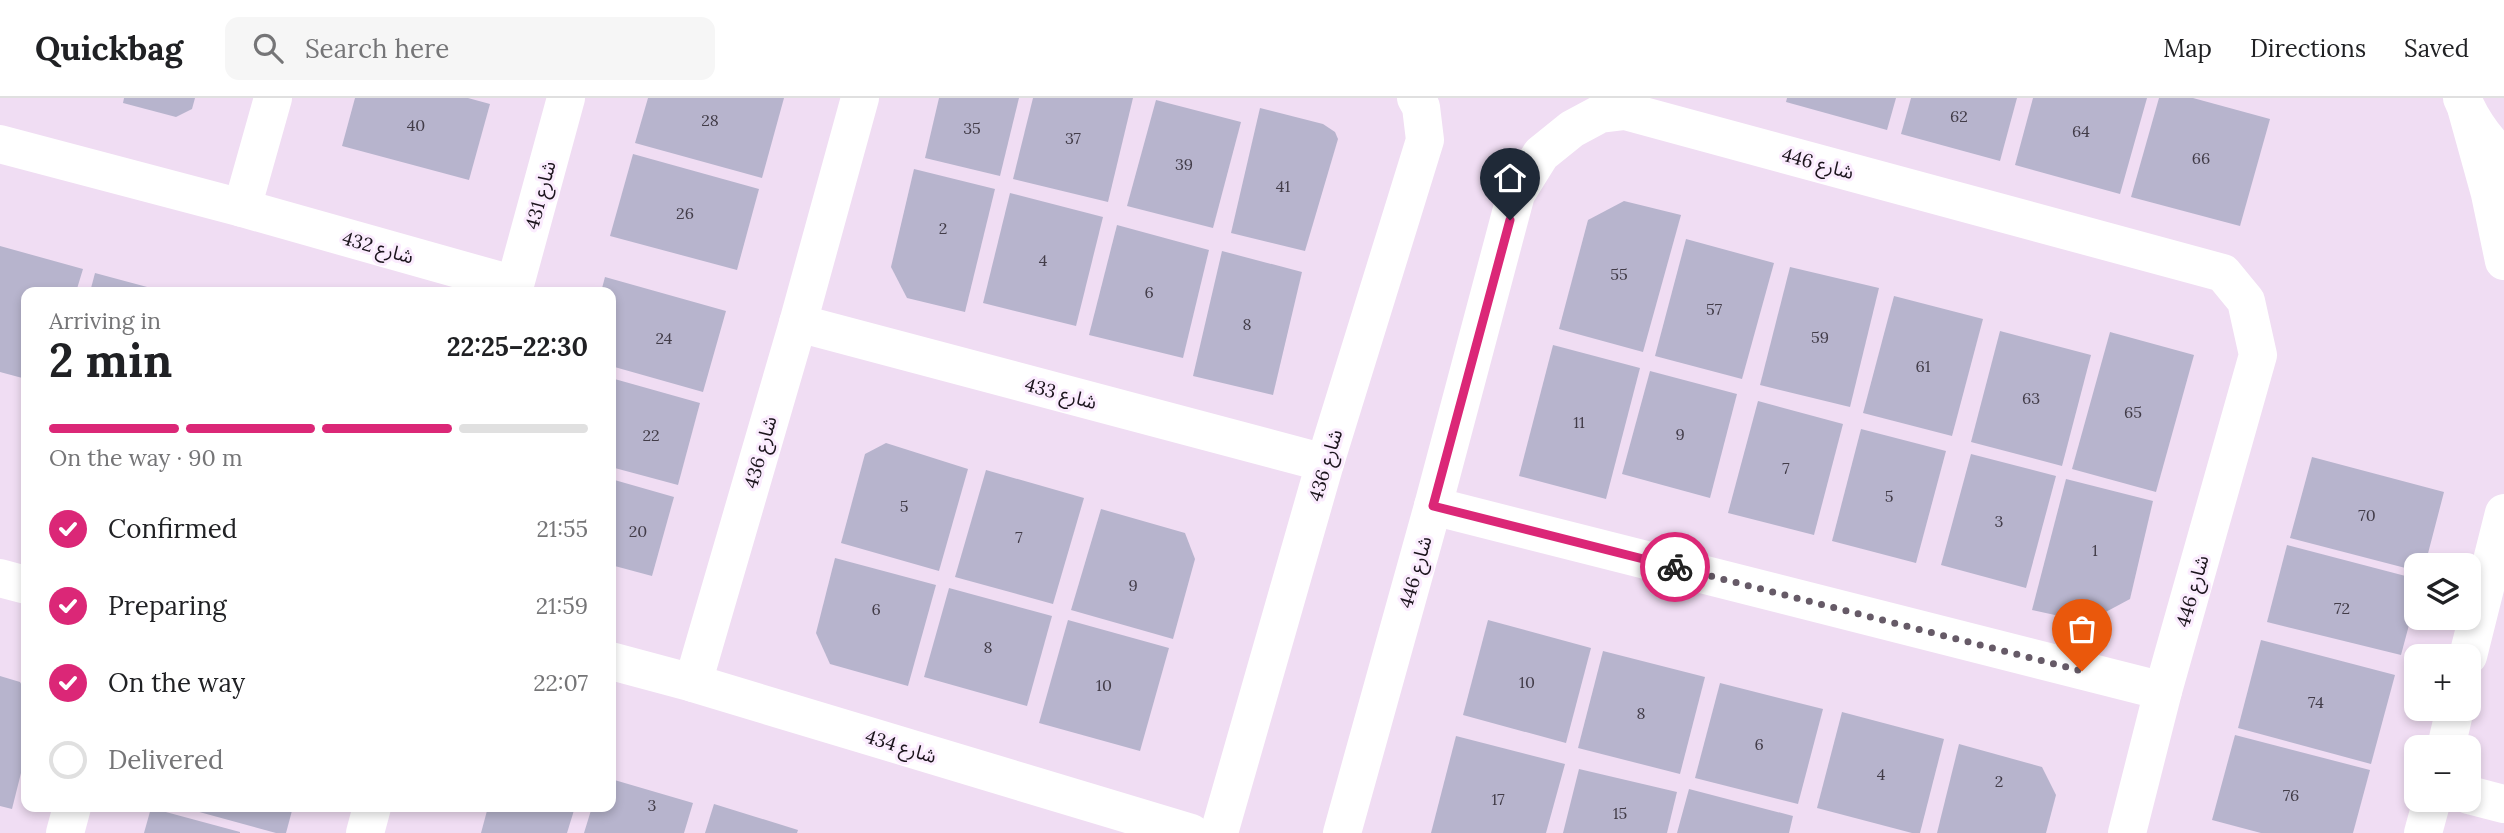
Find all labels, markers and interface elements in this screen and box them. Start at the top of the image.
search box [225,17,715,80]
text: Quickbag [35,27,183,69]
icon: search [249,29,287,67]
text: Search here [305,32,449,65]
text: Map [2163,33,2212,64]
text: Directions [2250,33,2366,64]
text: Saved [2404,33,2469,64]
house number: 62 [1950,106,1968,126]
house number: 28 [701,110,719,130]
house number: 40 [407,115,425,135]
house number: 35 [963,118,981,138]
house number: 64 [2072,121,2090,141]
house number: 37 [1065,128,1082,148]
street label: شارع 446 [1779,142,1857,186]
pin [1480,148,1540,220]
house number: 66 [2192,148,2210,168]
house number: 39 [1175,154,1193,174]
street label: شارع 431 [519,158,563,232]
icon: home [1491,159,1529,197]
house number: 41 [1276,176,1290,196]
house number: 26 [676,203,694,223]
house number: 2 [939,218,947,238]
street label: شارع 432 [339,225,416,271]
house number: 4 [1039,250,1048,270]
house number: 55 [1610,264,1628,284]
house number: 6 [1144,282,1154,302]
house number: 57 [1706,299,1723,319]
text: Arriving in [49,306,161,335]
house number: 8 [1243,314,1252,334]
house number: 59 [1811,327,1829,347]
house number: 24 [656,328,673,348]
text: 22:25–22:30 [447,330,588,363]
text: 2 min [49,331,172,390]
house number: 61 [1915,356,1931,376]
street label: شارع 433 [1022,372,1100,416]
house number: 63 [2022,388,2040,408]
house number: 65 [2124,402,2142,422]
house number: 11 [1573,412,1585,432]
street label: شارع 436 [738,413,784,491]
house number: 9 [1675,424,1685,444]
house number: 22 [642,425,660,445]
street label: شارع 436 [1303,426,1349,504]
text: On the way · 90 m [49,443,242,472]
house number: 7 [1782,458,1790,478]
house number: 5 [1885,486,1893,506]
house number: 5 [900,496,908,516]
house number: 70 [2358,505,2376,525]
icon: check [49,510,87,548]
house number: 3 [1995,511,2004,531]
text: Confirmed [108,512,237,545]
text: 21:55 [536,514,588,543]
house number: 20 [629,521,647,541]
house number: 7 [1015,527,1023,547]
courier [1640,532,1710,602]
street label: شارع 446 [1393,533,1439,611]
house number: 1 [2092,540,2098,560]
icon: bike [1656,548,1694,586]
street label: شارع 446 [2170,552,2216,630]
map controls [2404,553,2481,812]
button: layers [2404,553,2481,630]
house number: 9 [1128,575,1138,595]
icon: check [49,587,87,625]
text: Preparing [108,589,227,622]
text: 21:59 [536,591,588,620]
house number: 72 [2334,598,2350,618]
house number: 6 [871,599,881,619]
pin [2052,599,2112,671]
icon: bag [2063,610,2101,648]
house number: 8 [984,637,993,657]
button: + [2404,644,2481,721]
icon: check [49,664,87,702]
text: On the way [108,666,245,699]
text: 22:07 [533,668,588,697]
house number: 10 [1519,672,1535,692]
house number: 10 [1096,675,1112,695]
house number: 74 [2308,692,2324,712]
house number: 8 [1637,703,1646,723]
street label: شارع 434 [862,724,940,770]
house number: 6 [1754,734,1764,754]
button: − [2404,735,2481,812]
text: Delivered [108,743,224,776]
house number: 4 [1877,764,1886,784]
house number: 2 [1995,771,2003,791]
house number: 76 [2283,785,2299,805]
house number: 17 [1491,789,1505,809]
house number: 3 [648,795,657,815]
house number: 15 [1613,803,1627,823]

